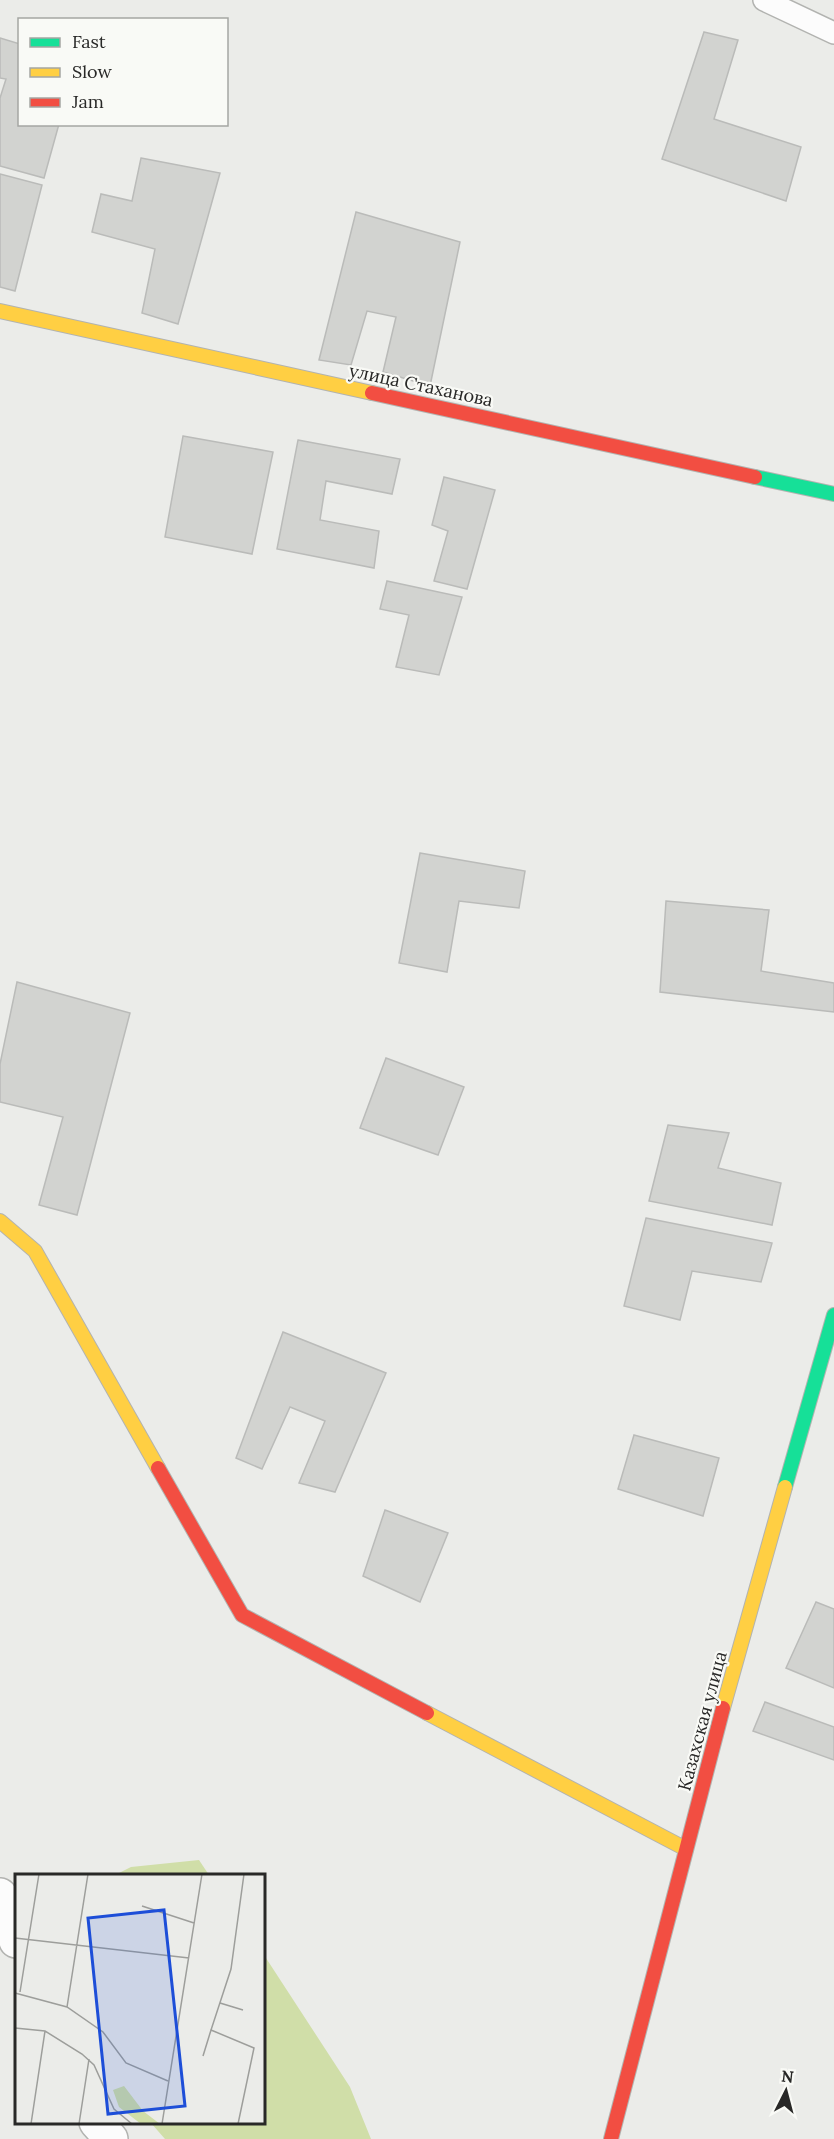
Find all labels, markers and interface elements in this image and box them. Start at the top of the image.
legend [18,18,228,126]
text: Fast [72,30,106,53]
text: Slow [72,60,112,83]
text: Jam [71,90,104,113]
street label: улица Стаханова [347,359,495,411]
street label: Казахская улица [672,1649,732,1793]
inset map [15,1874,266,2124]
north arrow [756,2061,816,2121]
text: N [780,2065,795,2087]

